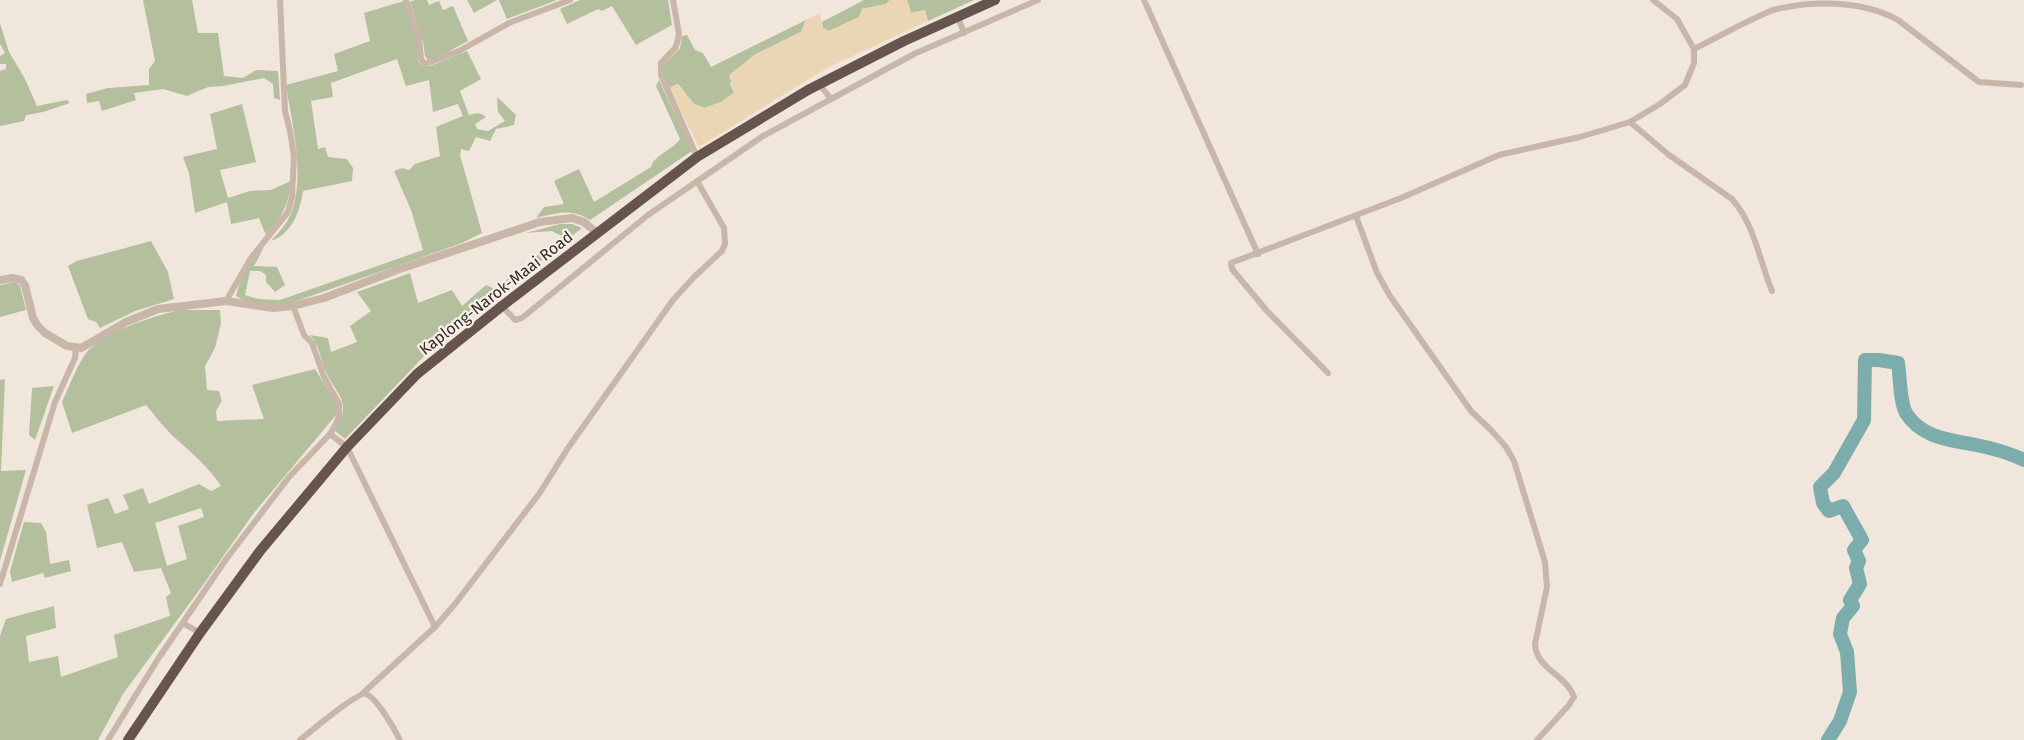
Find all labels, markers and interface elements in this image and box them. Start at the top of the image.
street label: Kaplong-Narok-Maai Road [415,227,577,359]

